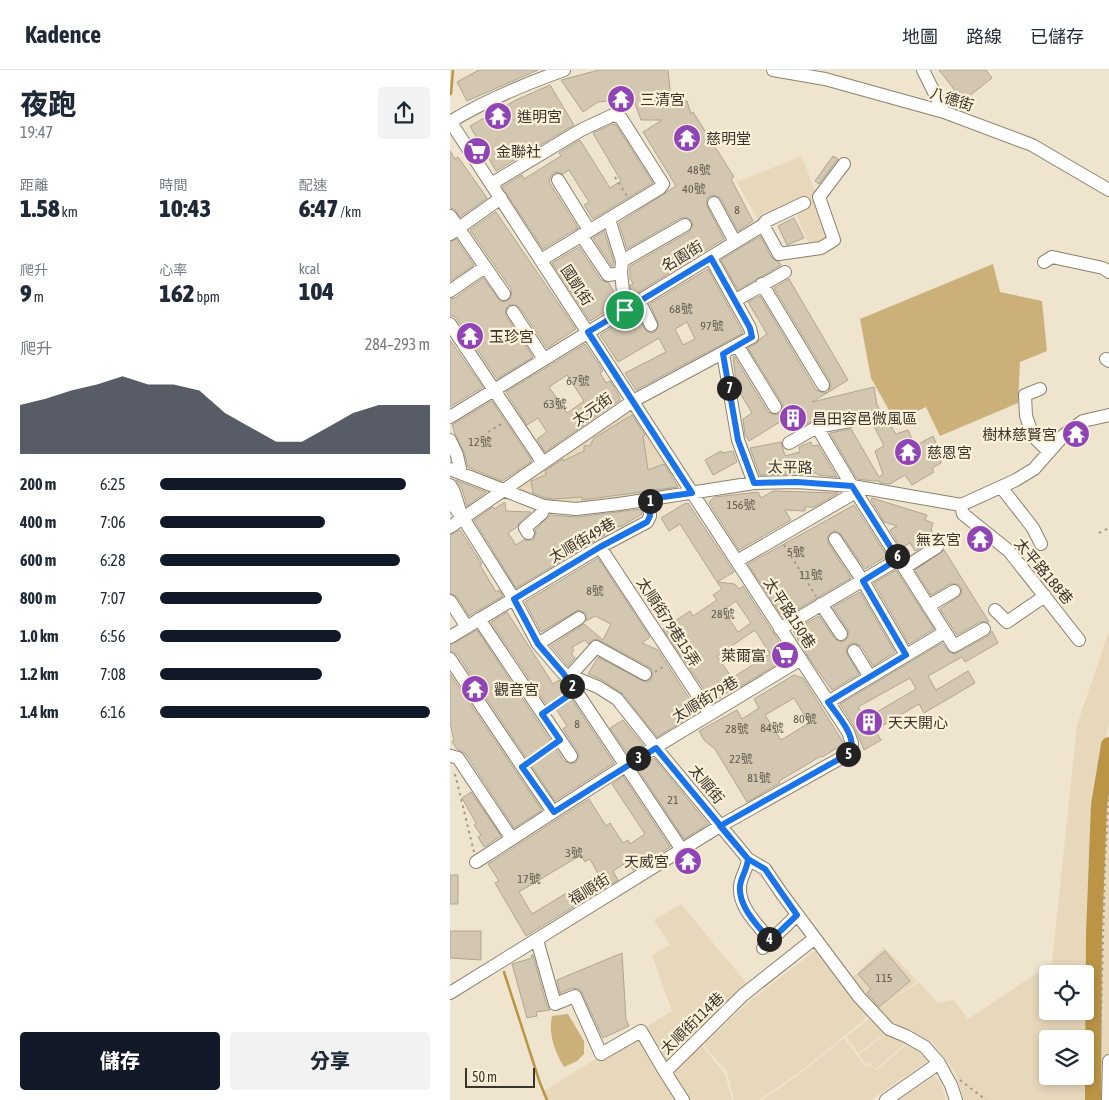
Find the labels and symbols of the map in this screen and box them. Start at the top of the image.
temple icon: 三清宮 [606,84,636,114]
street label: 八德街 [928,84,976,114]
place label: 三清宮 [640,91,685,108]
temple icon: 進明宮 [483,101,513,131]
place label: 進明宮 [517,108,562,125]
temple icon: 慈明堂 [672,123,702,153]
place label: 慈明堂 [706,130,751,147]
supermarket icon: 金聯社 [462,136,492,166]
place label: 金聯社 [496,143,541,160]
house number: 48號 [687,163,711,177]
house number: 40號 [682,182,706,196]
house number: 8 [734,203,740,217]
street label: 名園街 [658,237,706,275]
street label: 國凱街 [558,261,596,309]
pin [604,289,646,331]
house number: 68號 [669,302,693,316]
house number: 97號 [700,319,724,333]
temple icon: 玉珍宮 [455,321,485,351]
place label: 玉珍宮 [489,328,534,345]
house number: 67號 [566,374,590,388]
pin: 7 [716,376,742,400]
street label: 太元街 [569,389,615,429]
house number: 63號 [543,397,567,411]
building icon: 昌田容邑微風區 [778,403,808,433]
place label: 昌田容邑微風區 [812,410,917,427]
temple icon: 樹林慈賢宮 [1061,419,1091,449]
place label: 樹林慈賢宮 [982,426,1057,443]
house number: 12號 [468,435,492,449]
temple icon: 慈恩宮 [893,437,923,467]
place label: 慈恩宮 [927,444,972,461]
street label: 太平路 [767,458,813,476]
pin: 1 [638,488,662,514]
house number: 156號 [727,498,755,512]
street label: 太順街49巷 [546,514,618,566]
temple icon: 無玄宮 [965,524,995,554]
place label: 無玄宮 [916,531,961,548]
street label: 太平路188巷 [1011,534,1077,608]
pin: 6 [884,544,910,568]
house number: 5號 [787,545,805,559]
house number: 11號 [799,568,823,582]
street label: 太順街79巷15弄 [634,574,704,670]
street label: 太平路150巷 [761,574,819,652]
house number: 8號 [586,584,604,598]
house number: 28號 [711,607,735,621]
supermarket icon: 萊爾富 [770,640,800,670]
place label: 萊爾富 [721,647,766,664]
street label: 太順街79巷 [669,673,741,725]
temple icon: 觀音宮 [460,674,490,704]
pin: 2 [560,674,584,698]
place label: 觀音宮 [494,681,539,698]
building icon: 天天開心 [854,707,884,737]
house number: 80號 [793,712,817,726]
place label: 天天開心 [888,714,948,731]
house number: 8 [574,717,580,731]
house number: 84號 [760,721,784,735]
house number: 28號 [725,722,749,736]
pin: 5 [836,742,860,766]
pin: 3 [626,746,650,770]
house number: 22號 [729,752,753,766]
street label: 太順街 [686,761,728,807]
house number: 81號 [747,771,771,785]
house number: 21 [667,793,679,807]
house number: 3號 [565,846,583,860]
temple icon: 天威宮 [673,846,703,876]
place label: 天威宮 [624,853,669,870]
street label: 福順街 [565,870,613,908]
house number: 17號 [517,872,541,886]
pin: 4 [756,926,782,952]
house number: 115 [876,971,892,985]
street label: 太順街114巷 [657,989,727,1057]
scale bar [465,1065,535,1088]

